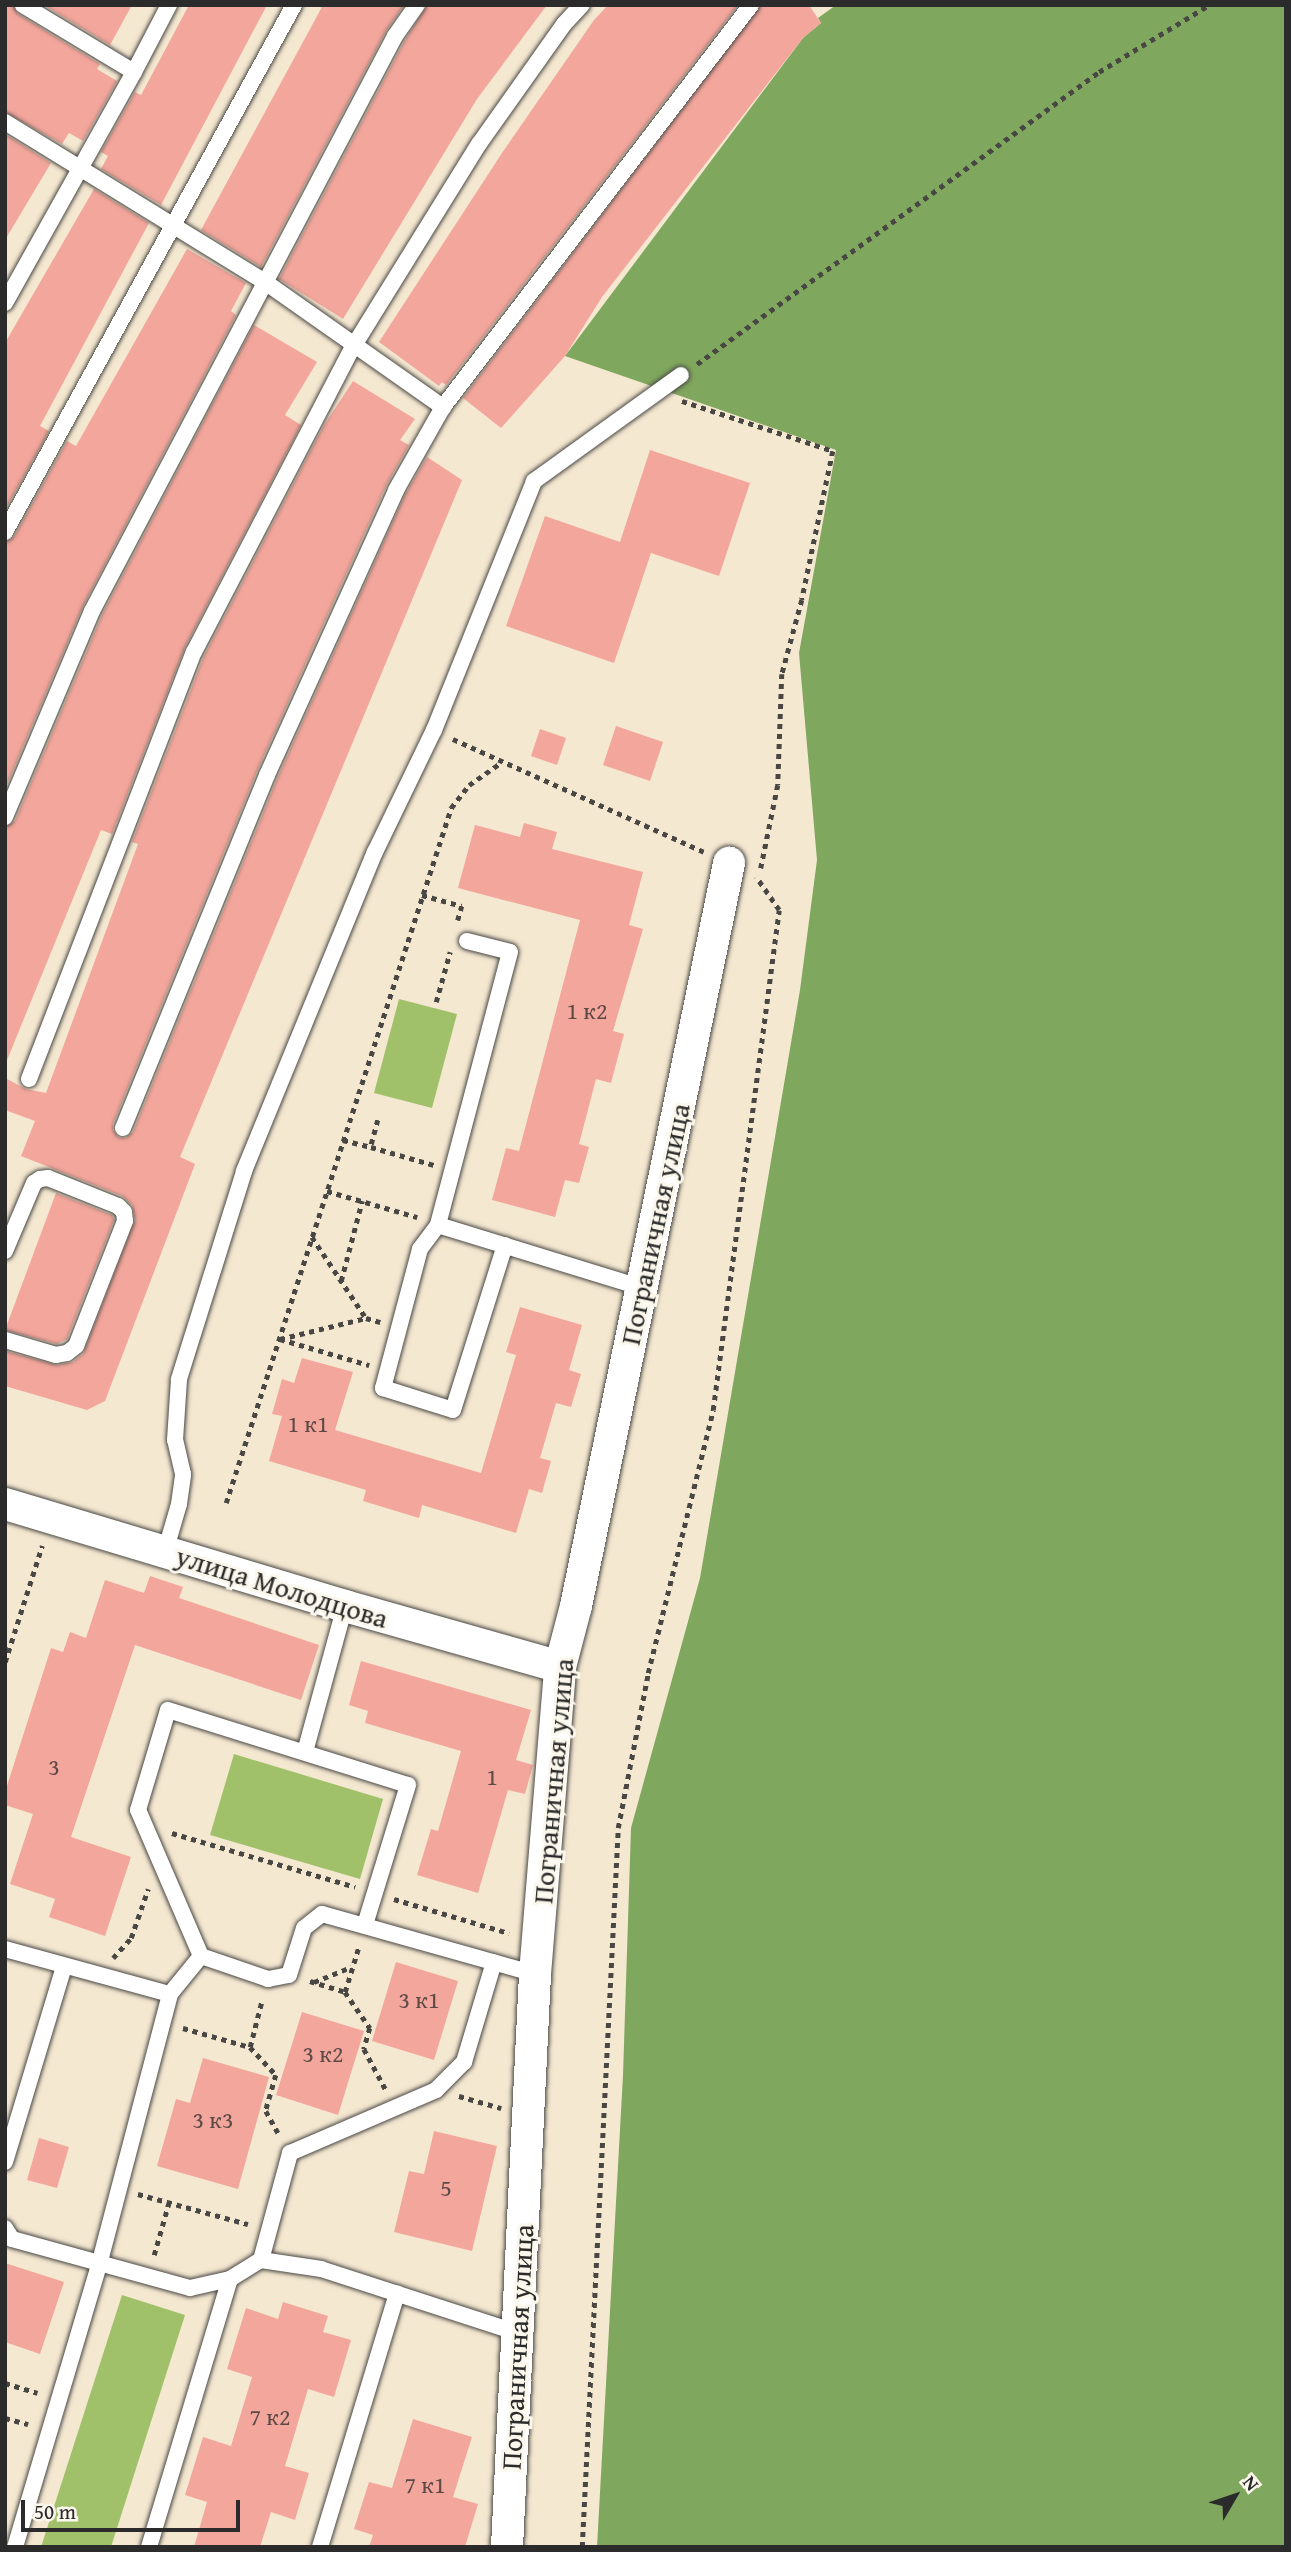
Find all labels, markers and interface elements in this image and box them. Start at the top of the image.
house number: 1 к2 [567,997,607,1025]
street label: Пограничная улица [613,1100,697,1348]
house number: 1 к1 [288,1410,328,1438]
street label: улица Молодцова [172,1539,392,1635]
street label: Пограничная улица [526,1657,580,1905]
house number: 3 [48,1753,60,1781]
house number: 1 [486,1763,498,1791]
house number: 3 к1 [399,1986,439,2014]
house number: 3 к2 [303,2040,343,2068]
house number: 3 к3 [193,2106,233,2134]
house number: 5 [440,2174,452,2202]
street label: Пограничная улица [494,2223,540,2471]
house number: 7 к2 [250,2403,290,2431]
north arrow [1200,2461,1270,2531]
text: N [1236,2469,1266,2497]
house number: 7 к1 [405,2471,445,2499]
scale bar [24,2486,243,2530]
text: 50 m [34,2496,76,2527]

